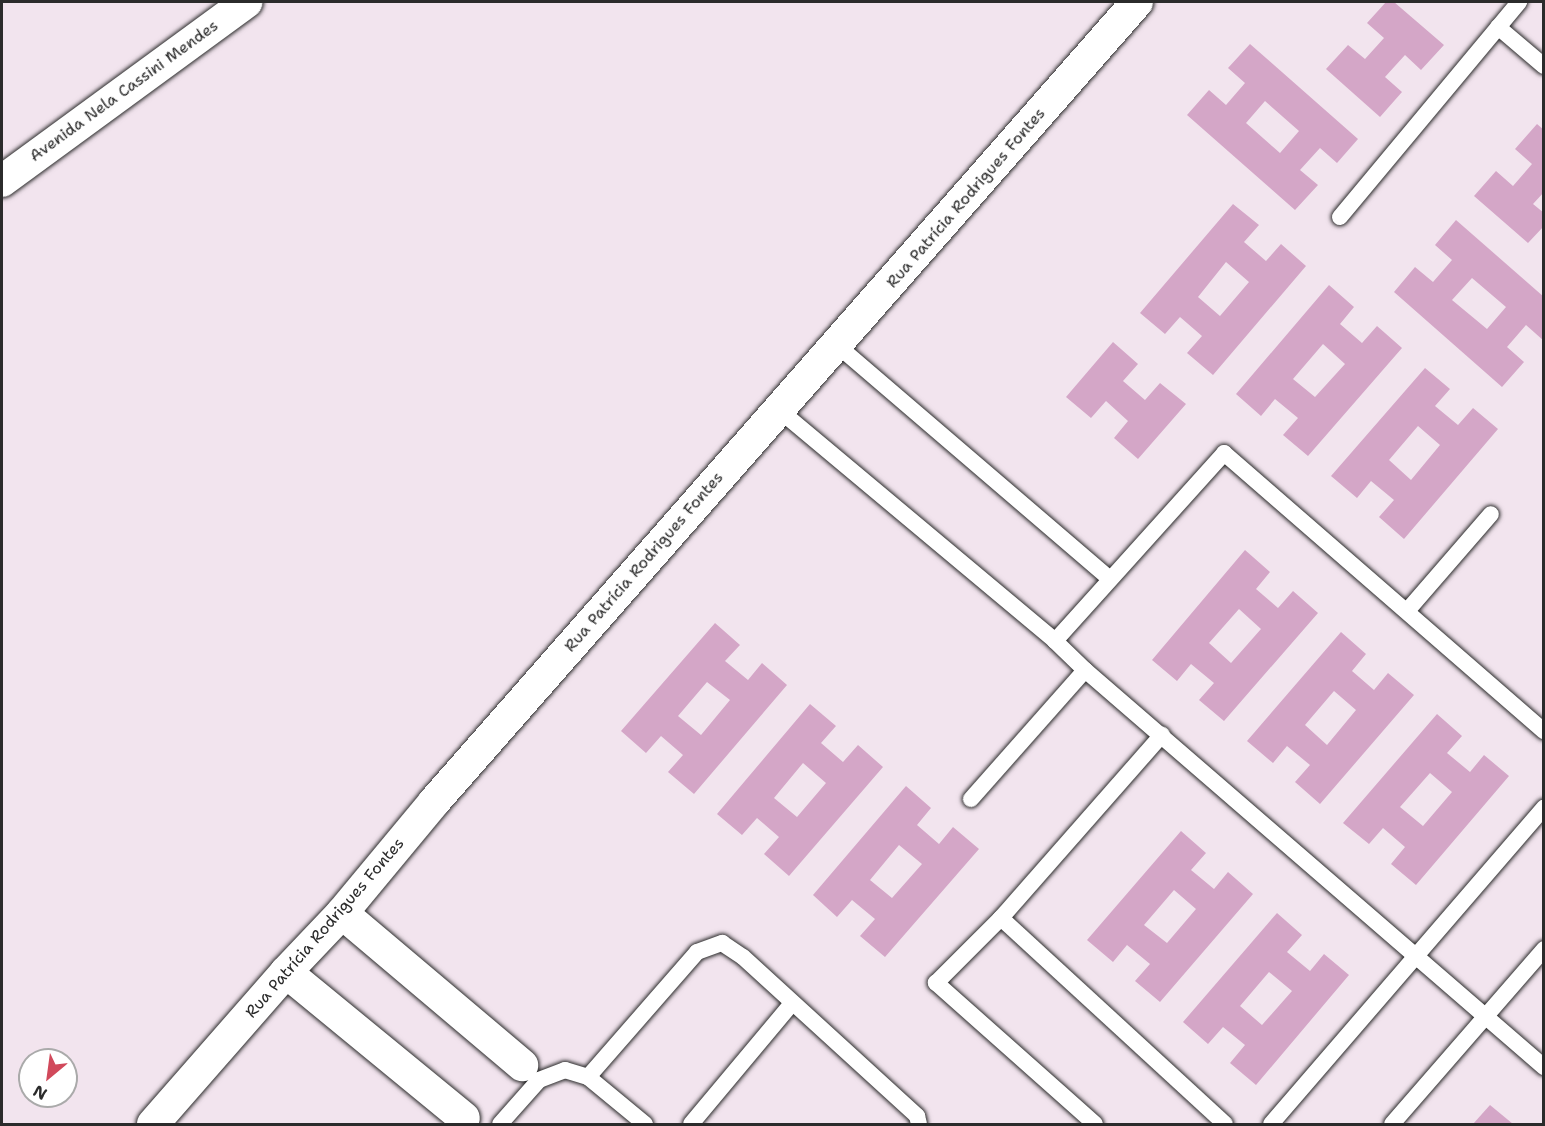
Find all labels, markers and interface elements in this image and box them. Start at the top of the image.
street label: Avenida Nela Cassini Mendes [26,16,222,166]
street label: Rua Patrícia Rodrigues Fontes [883,104,1049,292]
street label: Rua Patrícia Rodrigues Fontes [561,468,727,656]
street label: Rua Patrícia Rodrigues Fontes [242,834,408,1022]
north arrow [18,1048,78,1108]
text: N [29,1080,51,1105]

